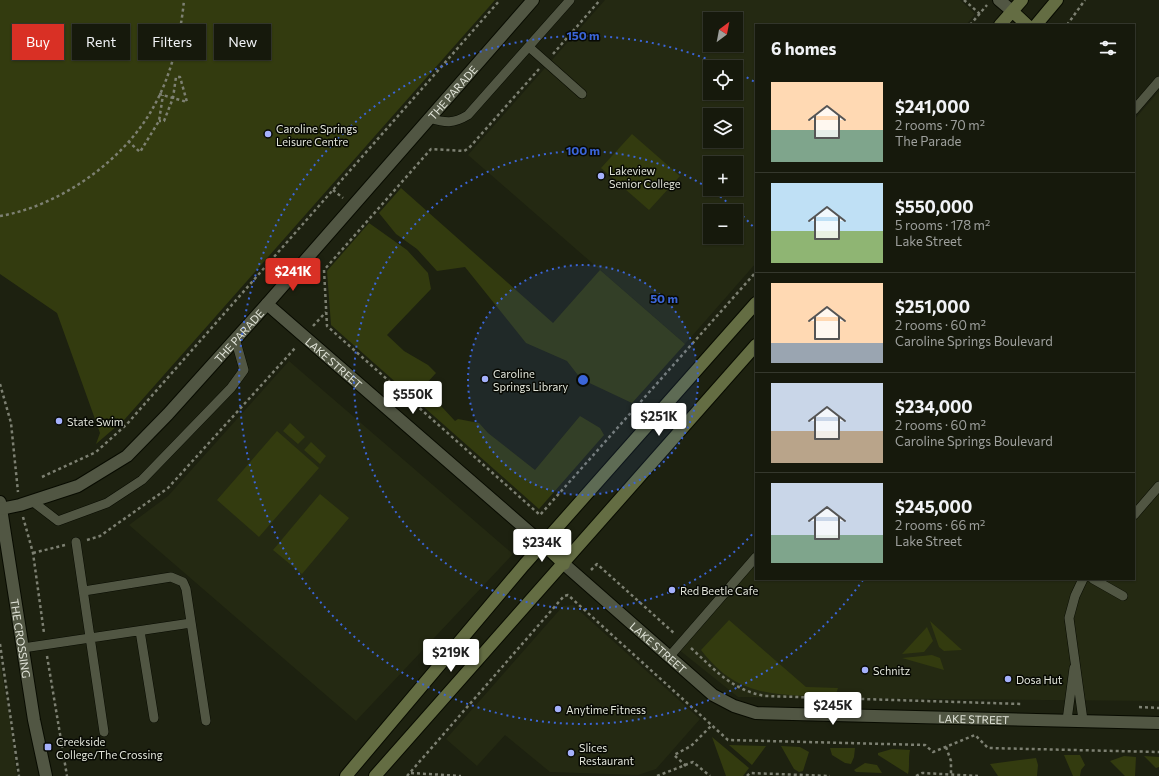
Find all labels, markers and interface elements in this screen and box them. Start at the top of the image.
north arrow [703,12,743,52]
map controls [703,12,743,244]
chip: Buy [12,24,64,60]
chip: Rent [72,24,130,60]
chip: Filters [138,24,206,60]
chip: New [214,24,271,60]
text: 150 m [566,28,600,42]
icon: filters [1097,37,1119,59]
text: 6 homes [771,38,836,59]
button: locate [703,60,743,100]
street label: THE PARADE [425,63,479,122]
text: $241,000 [895,96,970,117]
icon: home [803,98,851,146]
button: layers [703,108,743,148]
text: 2 rooms · 70 m² [895,117,985,133]
place label: Caroline Springs Leisure Centre [276,122,357,148]
marker: Caroline Springs Leisure Centre [263,129,273,139]
text: The Parade [895,133,961,149]
text: 100 m [566,143,600,157]
button: + [703,156,743,196]
place label: Lakeview Senior College [609,164,681,190]
marker: Lakeview Senior College [596,171,606,181]
text: $550,000 [895,196,974,217]
icon: home [803,199,851,247]
button: − [703,204,743,244]
text: 5 rooms · 178 m² [895,217,990,233]
text: Lake Street [895,233,962,249]
pin: $241K [265,258,321,292]
text: $241K [274,263,312,279]
text: 50 m [650,291,678,305]
text: $251,000 [895,296,970,317]
icon: home [803,299,851,347]
street label: THE PARADE [211,306,266,365]
text: 2 rooms · 60 m² [895,317,986,333]
text: Caroline Springs Boulevard [895,333,1053,349]
street label: LAKE STREET [303,334,365,391]
place label: Caroline Springs Library [493,367,569,393]
centre of rings [576,373,590,387]
marker: Caroline Springs Library [480,374,490,384]
pin: $550K [385,381,441,415]
text: $550K [393,386,433,402]
text: $234,000 [895,396,973,417]
icon: home [803,399,851,447]
pin: $251K [631,403,687,437]
text: $251K [640,408,678,424]
place label: State Swim [67,415,123,428]
marker: State Swim [54,416,64,426]
text: 2 rooms · 60 m² [895,417,986,433]
text: Caroline Springs Boulevard [895,433,1053,449]
text: $245,000 [895,496,972,517]
icon: home [803,499,851,547]
text: 2 rooms · 66 m² [895,517,985,533]
pin: $234K [514,529,570,563]
text: Lake Street [895,533,962,549]
text: $234K [522,534,562,550]
place label: Red Beetle Cafe [680,584,758,597]
marker: Red Beetle Cafe [667,585,677,595]
street label: THE CROSSING [9,598,34,679]
street label: LAKE STREET [628,619,690,675]
pin: $219K [423,639,479,673]
text: $219K [432,644,470,660]
place label: Schnitz [873,664,911,677]
marker: Schnitz [860,665,870,675]
place label: Dosa Hut [1016,673,1063,686]
marker: Dosa Hut [1003,674,1013,684]
pin: $245K [805,692,861,726]
text: $245K [813,697,853,713]
place label: Anytime Fitness [566,703,646,716]
marker: Anytime Fitness [553,704,563,714]
street label: LAKE STREET [938,711,1009,726]
place label: Creekside College/The Crossing [56,735,163,761]
place label: Slices Restaurant [579,741,635,767]
marker: Creekside College/The Crossing [43,742,53,752]
marker: Slices Restaurant [566,748,576,758]

